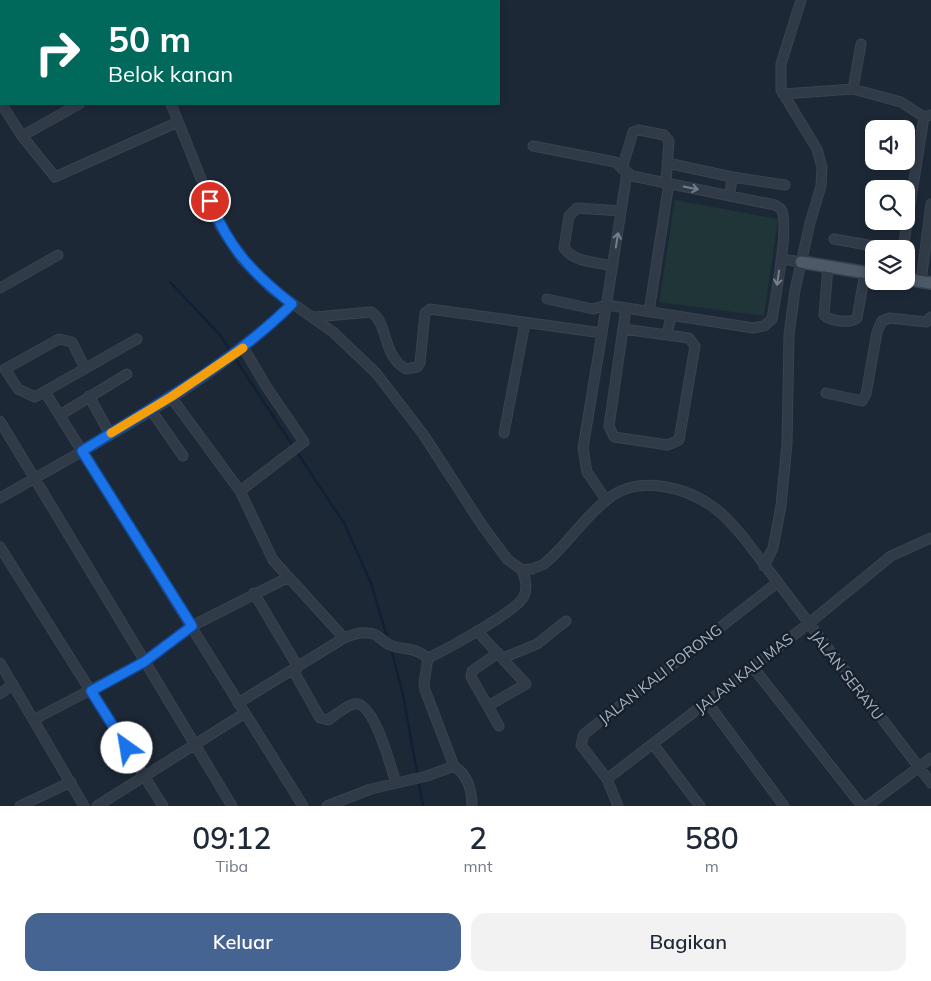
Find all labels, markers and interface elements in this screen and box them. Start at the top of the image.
text: 50 m [108,17,191,61]
icon: right [25,20,90,85]
text: Belok kanan [108,60,233,88]
map controls [865,120,915,290]
button: sound [865,120,915,170]
pin [189,180,231,222]
button: search [865,180,915,230]
one-way arrow [683,183,699,193]
icon: arrive [196,187,224,215]
one-way arrow [612,232,622,248]
button: layers [865,240,915,290]
one-way arrow [773,269,783,285]
street label: JALAN KALI PORONG [595,620,725,728]
street label: JALAN SERAYU [806,626,888,724]
street label: JALAN KALI MAS [691,629,797,717]
position arrow [100,721,152,773]
text: 09:12 [192,819,271,857]
text: 2 [469,819,487,857]
text: 580 [685,819,739,857]
text: Tiba [215,856,248,876]
text: mnt [464,856,493,876]
text: m [705,856,719,876]
button: Keluar [25,913,461,971]
button: Bagikan [471,913,906,971]

